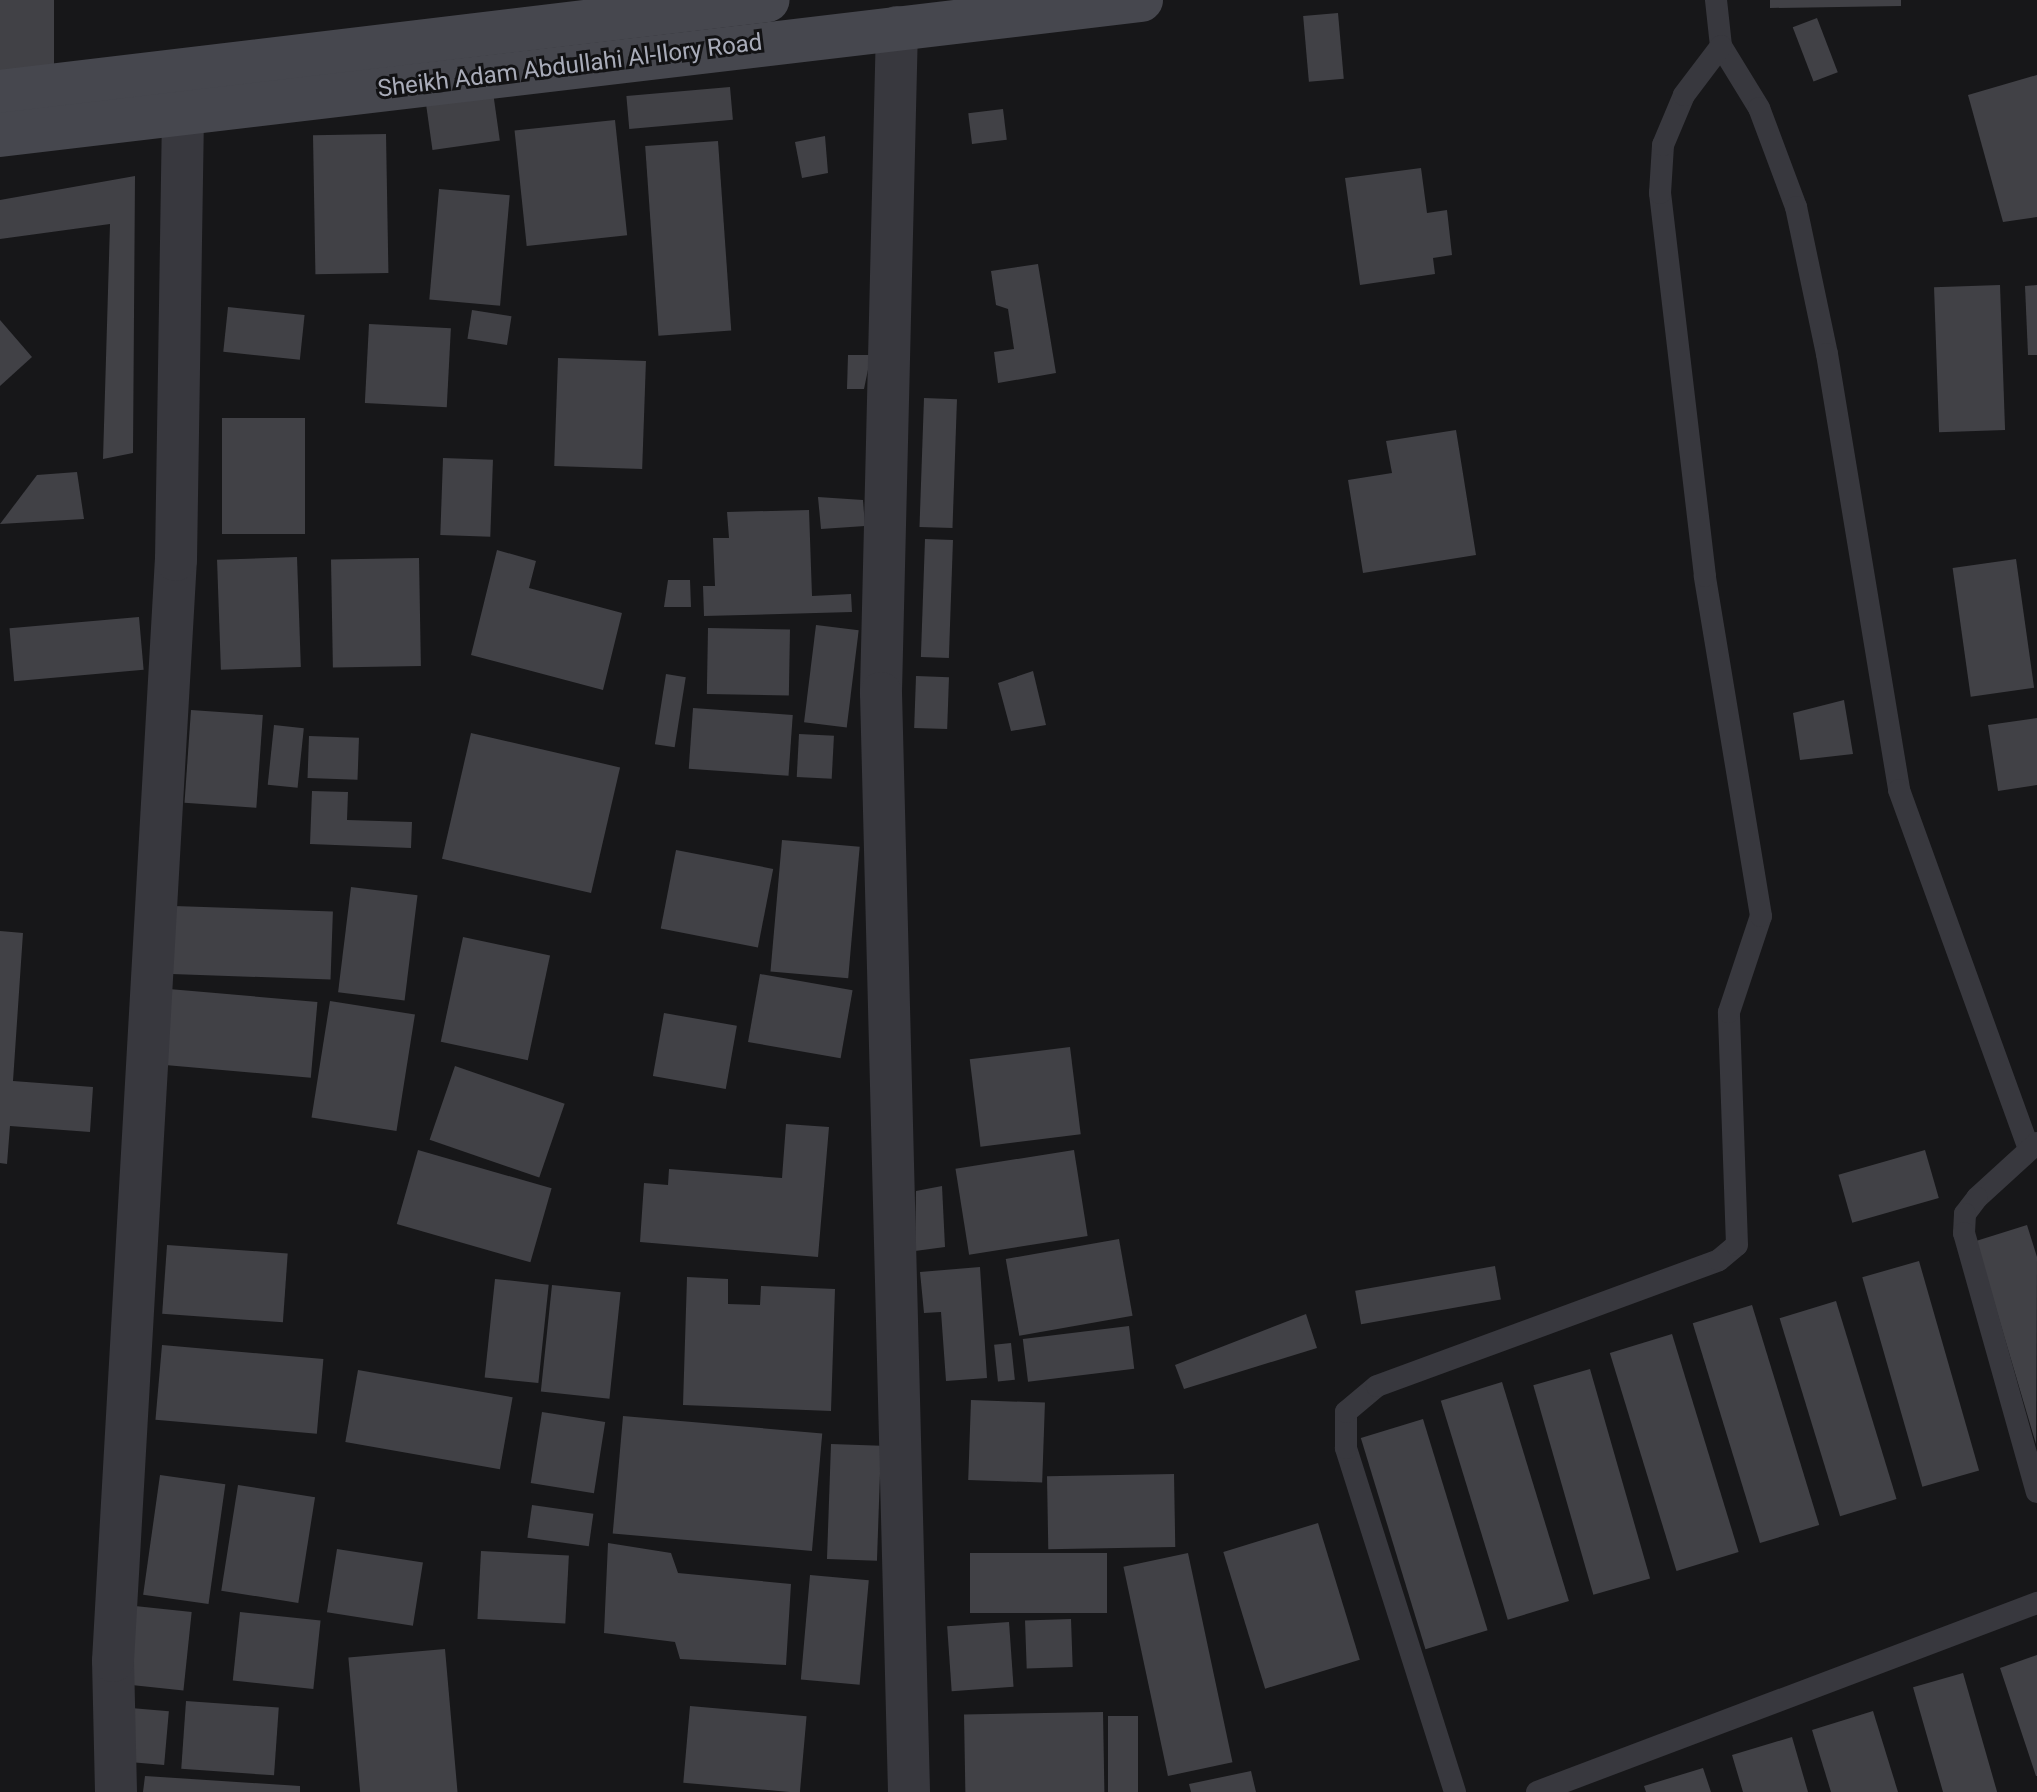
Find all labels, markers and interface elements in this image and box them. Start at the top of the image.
street label: Sheikh Adam Abdullahi Al-Ilory Road [376,28,764,104]

